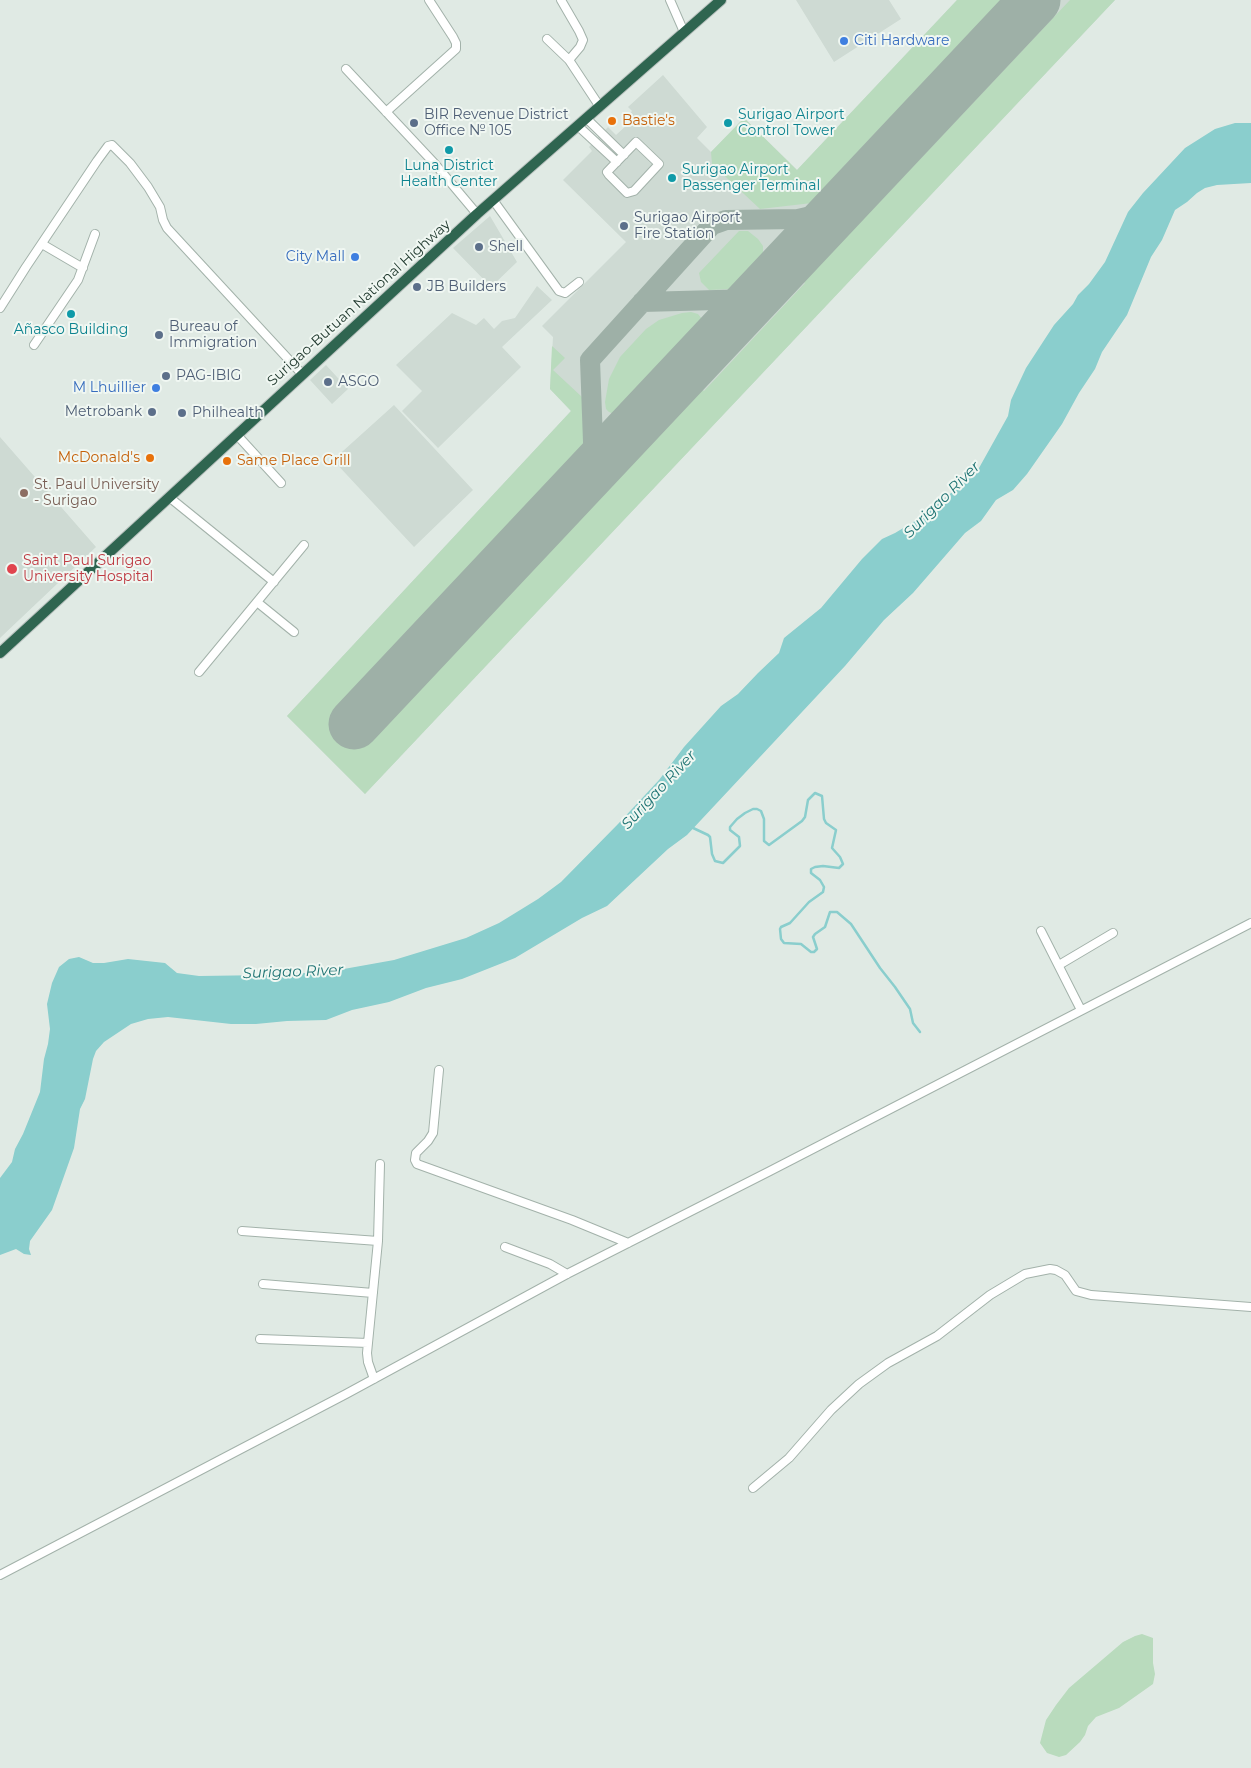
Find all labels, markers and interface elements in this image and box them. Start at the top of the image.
place label: Citi Hardware [854,33,949,49]
marker: Citi Hardware [838,35,850,47]
place label: BIR Revenue District Office № 105 [424,107,569,140]
place label: Surigao Airport Control Tower [738,107,845,140]
place label: Bastie's [622,113,675,129]
marker: Bastie's [606,115,618,127]
marker: BIR Revenue District Office № 105 [408,117,420,129]
marker: Surigao Airport Control Tower [722,117,734,129]
marker: Luna District Health Center [443,144,455,156]
place label: Luna District Health Center [400,158,498,190]
place label: Surigao Airport Passenger Terminal [682,162,820,194]
marker: Surigao Airport Passenger Terminal [666,172,678,184]
place label: Surigao Airport Fire Station [634,210,741,242]
street label: Surigao-Butuan National Highway [264,216,454,390]
marker: Surigao Airport Fire Station [618,220,630,232]
place label: Shell [489,239,523,255]
marker: Shell [473,241,485,253]
place label: City Mall [286,249,345,265]
marker: City Mall [349,251,361,263]
place label: JB Builders [427,279,506,295]
marker: JB Builders [411,281,423,293]
marker: Añasco Building [65,308,77,320]
place label: Bureau of Immigration [169,319,257,352]
place label: Añasco Building [14,322,128,338]
marker: Bureau of Immigration [153,329,165,341]
place label: PAG-IBIG [176,368,241,384]
marker: PAG-IBIG [160,370,172,382]
place label: ASGO [338,374,379,390]
marker: ASGO [322,376,334,388]
place label: M Lhuillier [73,380,146,396]
marker: M Lhuillier [150,382,162,394]
place label: Metrobank [65,404,142,420]
place label: Philhealth [192,405,264,421]
marker: Metrobank [146,406,158,418]
marker: Philhealth [176,407,188,419]
place label: McDonald's [58,450,140,466]
marker: McDonald's [144,452,156,464]
place label: Same Place Grill [237,453,350,469]
marker: Same Place Grill [221,455,233,467]
water label: Surigao River [900,458,984,542]
place label: St. Paul University - Surigao [34,477,159,510]
marker: St. Paul University - Surigao [18,487,30,499]
place label: Saint Paul Surigao University Hospital [23,553,153,586]
marker: Saint Paul Surigao University Hospital [5,562,19,576]
water label: Surigao River [618,747,700,833]
water label: Surigao River [242,961,344,983]

